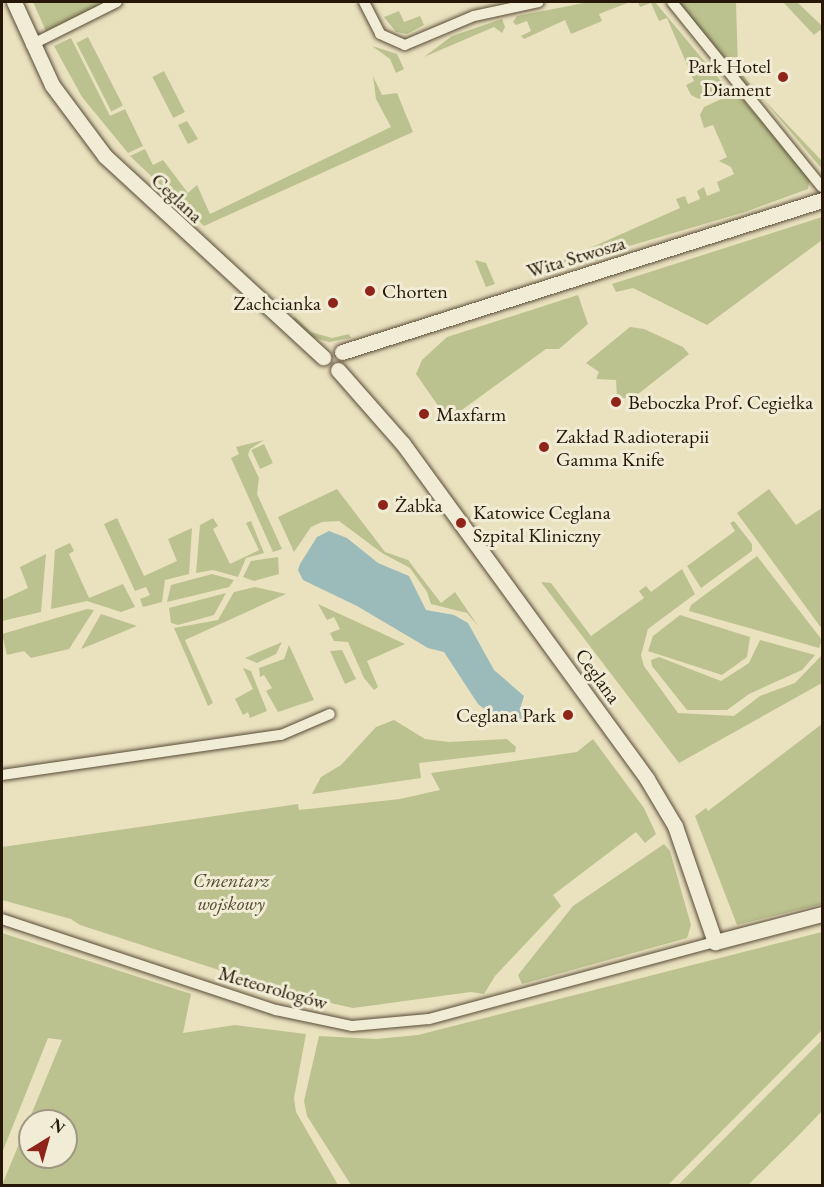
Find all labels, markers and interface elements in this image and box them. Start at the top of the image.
place label: Park Hotel Diament [688,54,771,101]
marker: Park Hotel Diament [776,70,790,84]
street label: Ceglana [146,168,208,228]
street label: Wita Stwosza [524,231,628,283]
place label: Chorten [382,279,448,303]
marker: Chorten [363,284,377,298]
place label: Zachcianka [234,291,321,315]
marker: Zachcianka [326,296,340,310]
place label: Beboczka Prof. Cegiełka [628,390,813,414]
marker: Beboczka Prof. Cegiełka [609,395,623,409]
place label: Maxfarm [436,402,506,426]
marker: Maxfarm [417,407,431,421]
place label: Zakład Radioterapii Gamma Knife [556,424,709,471]
marker: Zakład Radioterapii Gamma Knife [537,440,551,454]
place label: Żabka [395,493,442,517]
marker: Żabka [376,498,390,512]
place label: Katowice Ceglana Szpital Kliniczny [473,500,611,547]
marker: Katowice Ceglana Szpital Kliniczny [454,516,468,530]
street label: Ceglana [570,644,626,708]
place label: Ceglana Park [456,703,556,727]
marker: Ceglana Park [561,708,575,722]
park label: Cmentarz wojskowy [193,869,269,916]
street label: Meteorologów [216,961,330,1015]
north arrow [18,1109,78,1169]
text: N [46,1114,69,1138]

